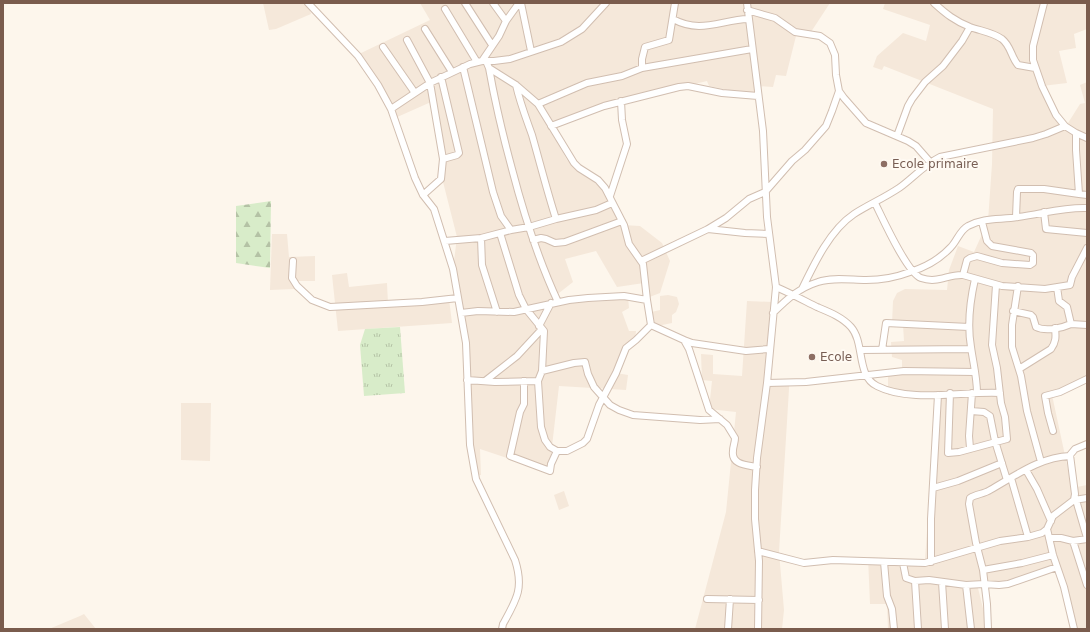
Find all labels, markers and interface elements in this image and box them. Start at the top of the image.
place label: Ecole primaire [892,157,978,171]
marker: Ecole primaire [879,159,889,169]
place label: Ecole [820,350,852,364]
marker: Ecole [807,352,817,362]

